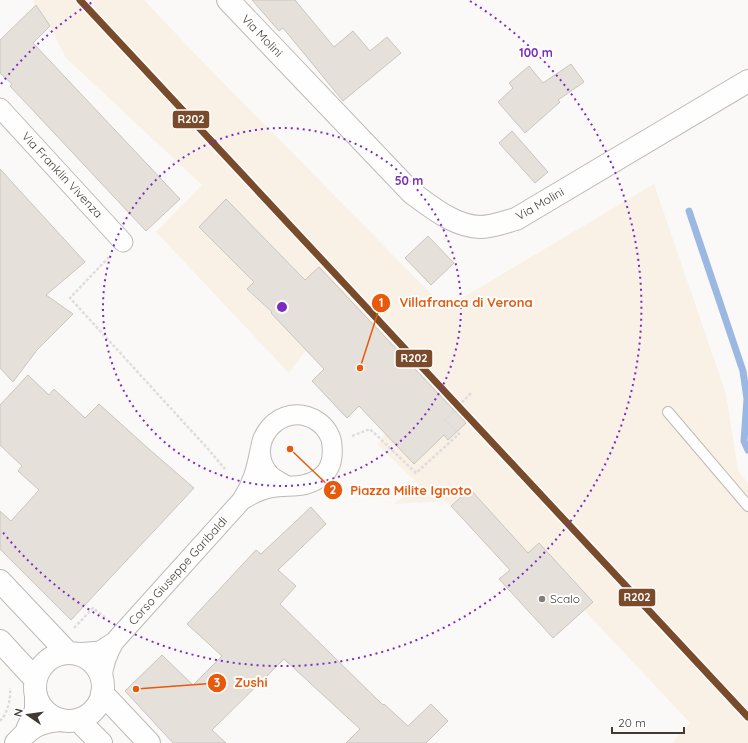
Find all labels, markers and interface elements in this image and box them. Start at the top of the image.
street label: Via Molini [239,11,286,60]
text: 100 m [519,45,553,60]
line badge: R202 [172,110,210,129]
text: R202 [178,112,204,126]
street label: Via Franklin Vivenza [19,129,106,221]
text: 50 m [395,173,423,188]
street label: Via Molini [513,184,566,223]
callout: Villafranca di Verona [371,290,541,315]
text: Villafranca di Verona [399,294,533,310]
text: 1 [379,295,383,310]
centre of rings [275,300,289,314]
line badge: R202 [395,349,433,368]
text: R202 [401,351,427,365]
callout: Piazza Milite Ignoto [323,477,480,502]
text: 2 [330,482,337,497]
text: Piazza Milite Ignoto [350,482,472,498]
street label: Corso Giuseppe Garibaldi [125,513,230,628]
line badge: R202 [618,588,656,607]
text: R202 [624,590,650,604]
place label: Scalo [550,591,580,606]
marker: Scalo [537,594,547,604]
callout: Zushi [207,670,276,695]
text: Zushi [235,674,267,690]
text: 3 [214,675,220,690]
north arrow [8,695,48,735]
text: N [11,707,26,718]
scale bar [612,709,684,735]
text: 20 m [618,715,646,730]

